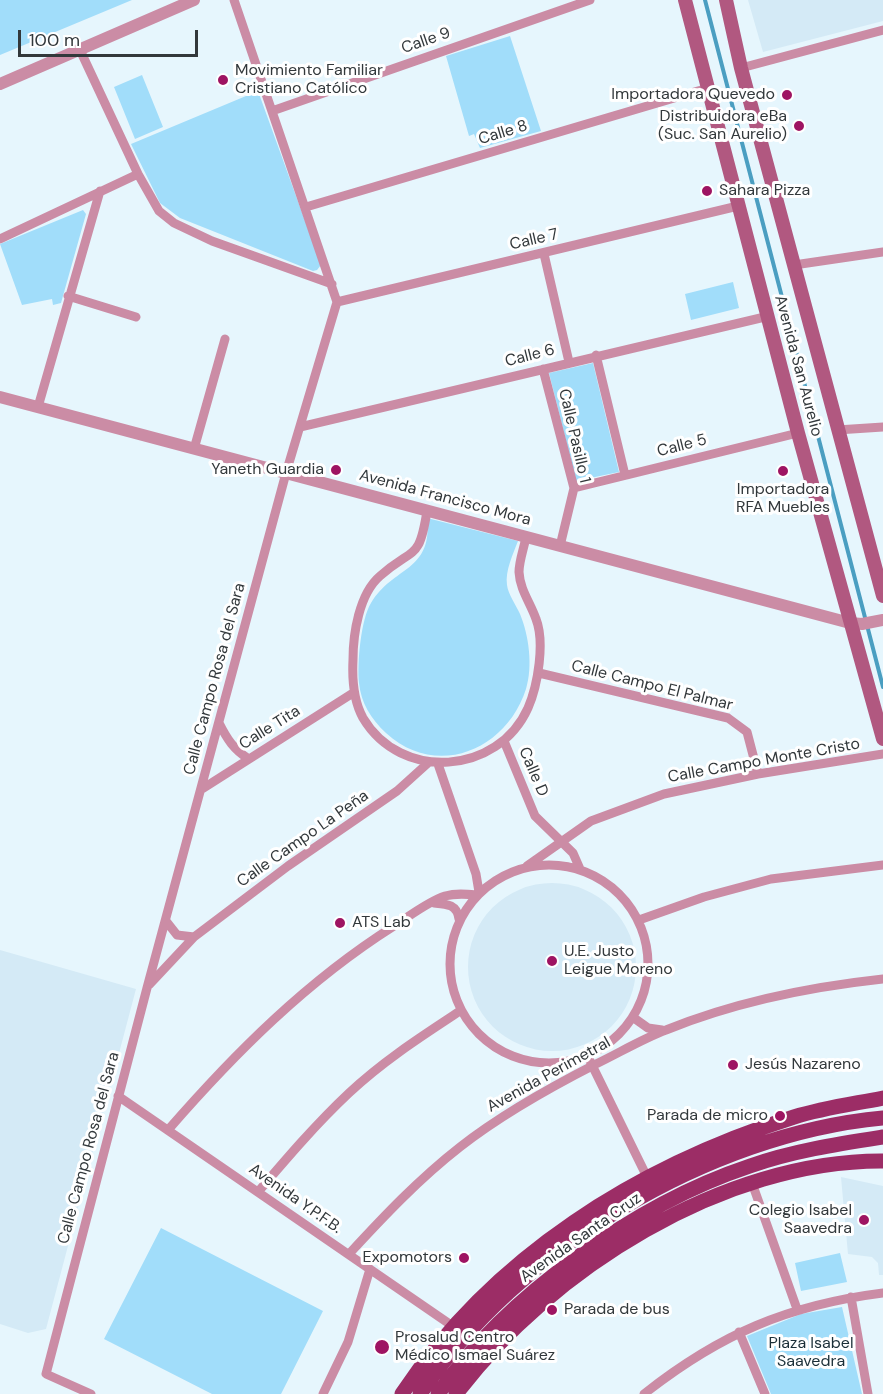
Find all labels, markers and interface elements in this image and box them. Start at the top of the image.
scale bar [21,18,201,56]
street label: Calle 9 [399,24,453,58]
text: 100 m [29,28,80,52]
place label: Movimiento Familiar Cristiano Católico [235,61,383,99]
marker: Movimiento Familiar Cristiano Católico [216,73,230,87]
place label: Importadora Quevedo [611,85,775,105]
marker: Importadora Quevedo [780,88,794,102]
place label: Distribuidora eBa (Suc. San Aurelio) [658,107,787,145]
street label: Calle 8 [476,116,530,150]
marker: Distribuidora eBa (Suc. San Aurelio) [792,119,806,133]
place label: Sahara Pizza [719,181,810,201]
marker: Sahara Pizza [700,184,714,198]
street label: Calle 7 [508,225,560,255]
street label: Avenida San Aurelio [770,293,826,439]
street label: Calle 6 [503,341,557,371]
street label: Calle Pasillo 1 [554,387,594,485]
street label: Calle 5 [655,431,709,461]
place label: Yaneth Guardia [211,460,324,480]
marker: Yaneth Guardia [329,463,343,477]
marker: Importadora RFA Muebles [776,464,790,478]
street label: Avenida Francisco Mora [357,466,533,530]
place label: Importadora RFA Muebles [736,480,830,518]
street label: Calle Campo Rosa del Sara [180,581,250,777]
street label: Calle Campo El Palmar [569,657,735,715]
street label: Calle Tita [236,702,304,754]
street label: Calle Campo Monte Cristo [666,735,862,787]
street label: Calle D [514,744,552,800]
street label: Calle Campo La Peña [234,786,372,892]
place label: ATS Lab [352,913,411,933]
marker: ATS Lab [333,916,347,930]
place label: U.E. Justo Leigue Moreno [564,942,673,980]
marker: U.E. Justo Leigue Moreno [545,954,559,968]
street label: Avenida Perimetral [484,1033,614,1117]
street label: Calle Campo Rosa del Sara [54,1050,124,1246]
place label: Jesús Nazareno [745,1055,861,1075]
marker: Jesús Nazareno [726,1058,740,1072]
place label: Parada de micro [647,1106,768,1126]
marker: Parada de micro [773,1109,787,1123]
street label: Avenida Y.P.F.B. [245,1160,345,1238]
street label: Avenida Santa Cruz [517,1189,645,1287]
place label: Colegio Isabel Saavedra [749,1201,852,1239]
marker: Colegio Isabel Saavedra [857,1213,871,1227]
place label: Expomotors [363,1248,452,1268]
marker: Expomotors [457,1251,471,1265]
place label: Parada de bus [564,1300,670,1320]
marker: Parada de bus [545,1303,559,1317]
place label: Prosalud Centro Médico Ismael Suárez [395,1328,555,1366]
park label: Plaza Isabel Saavedra [769,1334,853,1372]
marker: Prosalud Centro Médico Ismael Suárez [373,1338,391,1356]

